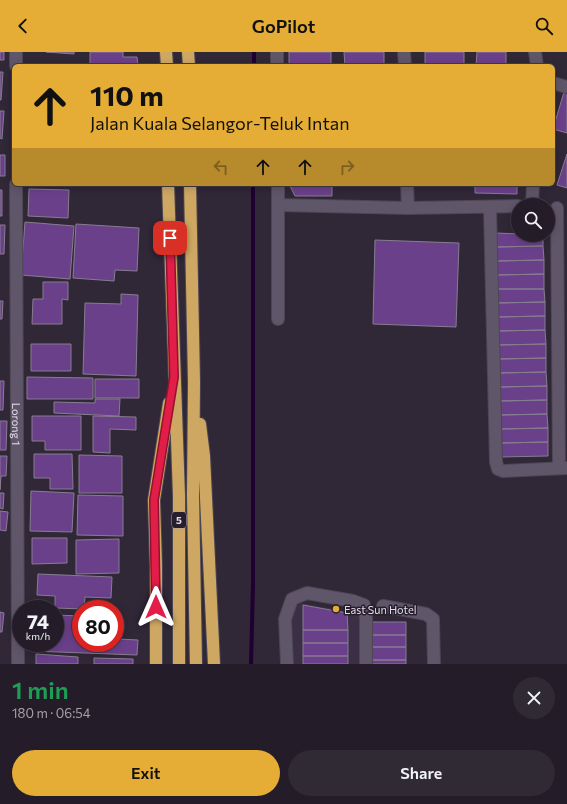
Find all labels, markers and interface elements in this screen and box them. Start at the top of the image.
icon: back [12,15,34,37]
text: GoPilot [252,15,315,37]
icon: search [533,15,555,37]
text: 110 m [90,78,164,112]
icon: ahead [24,80,76,132]
text: Jalan Kuala Selangor-Teluk Intan [90,112,350,134]
icon: left [210,156,232,178]
icon: ahead [252,156,274,178]
icon: ahead [294,156,316,178]
icon: right [336,156,358,178]
map controls [511,198,555,242]
button: search [511,198,555,242]
pin [153,221,187,255]
icon: arrive [159,227,181,249]
street label: Lorong 1 [10,403,24,445]
road number: 5 [172,512,186,528]
position arrow [135,586,177,628]
speed limit sign: 80 [72,600,124,652]
place label: East Sun Hotel [344,603,417,616]
marker: East Sun Hotel [331,604,341,614]
text: 74 [27,609,49,633]
text: km/h [26,630,50,642]
text: 1 min [12,675,69,704]
button: close [513,677,555,719]
text: 180 m · 06:54 [12,705,91,721]
button: Exit [12,750,280,796]
button: Share [288,750,555,796]

